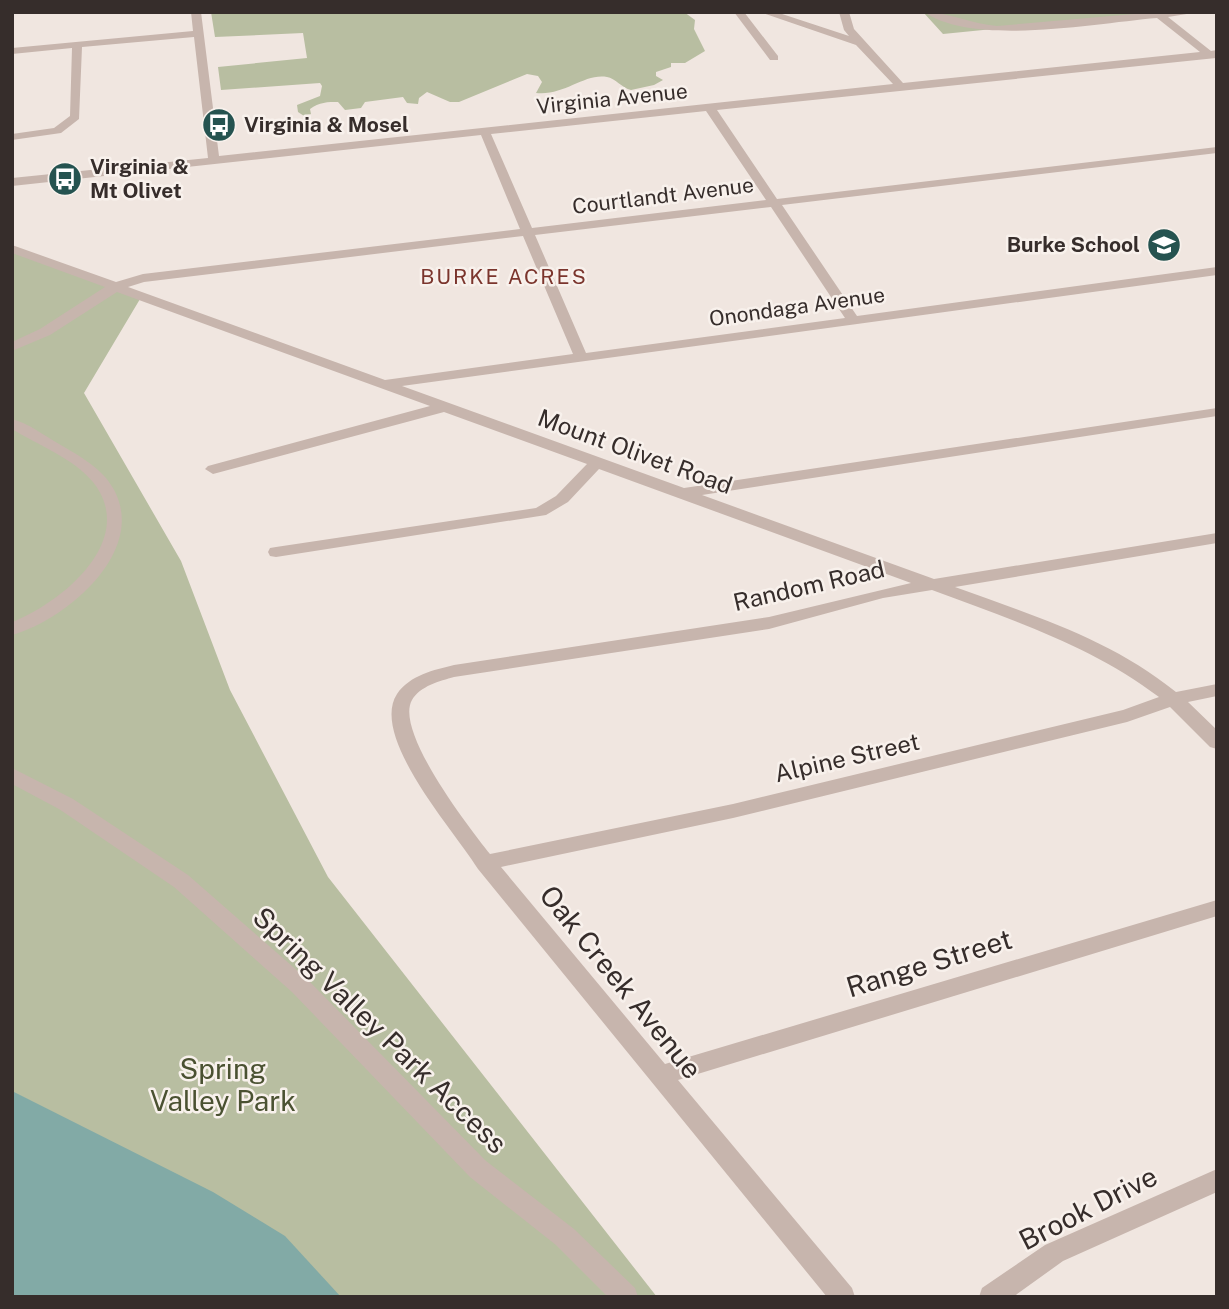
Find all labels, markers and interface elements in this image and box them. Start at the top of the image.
street label: Virginia Avenue [535,78,689,119]
bus stop icon: Virginia & Mosel [200,106,238,144]
place label: Virginia & Mosel [244,112,409,137]
place label: Virginia & Mt Olivet [90,154,189,203]
bus stop icon: Virginia & Mt Olivet [46,160,84,198]
street label: Courtlandt Avenue [571,172,755,219]
school or university icon: Burke School [1145,226,1183,264]
place label: Burke School [1007,232,1140,257]
district label: BURKE ACRES [420,264,588,289]
street label: Onondaga Avenue [707,282,886,331]
street label: Mount Olivet Road [534,403,736,499]
street label: Random Road [730,554,887,616]
street label: Alpine Street [772,727,922,787]
street label: Oak Creek Avenue [533,879,709,1085]
street label: Spring Valley Park Access [247,900,514,1160]
street label: Range Street [842,922,1016,1003]
park label: Spring Valley Park [150,1052,296,1117]
street label: Brook Drive [1013,1159,1162,1256]

